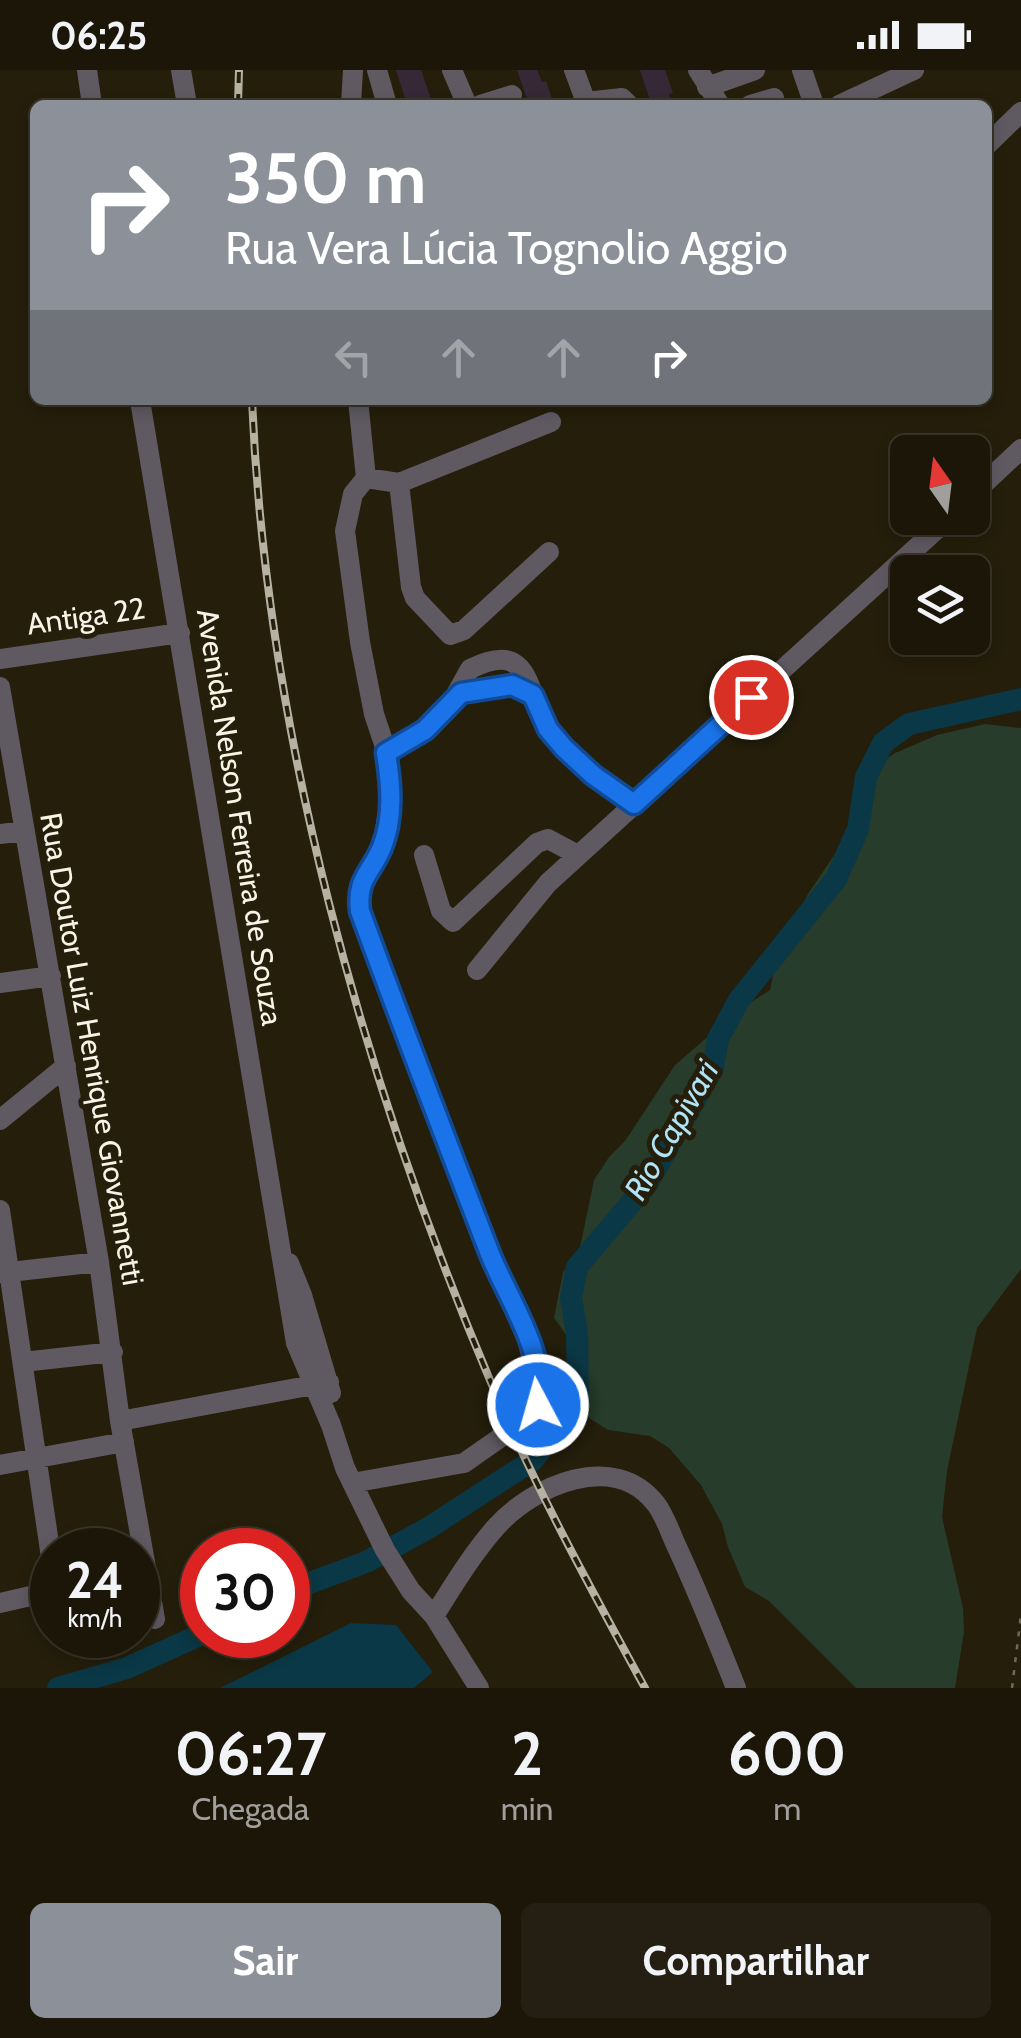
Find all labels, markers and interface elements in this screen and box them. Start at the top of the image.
text: 06:25 [50,12,147,59]
text: 350 m [225,135,426,221]
icon: right [60,140,190,270]
text: Rua Vera Lúcia Tognolio Aggio [225,221,788,275]
icon: left [326,330,381,385]
icon: ahead [431,330,486,385]
icon: ahead [536,330,591,385]
icon: right [641,330,696,385]
north arrow [890,435,990,535]
map controls [890,435,990,655]
button: layers [890,555,990,655]
street label: Antiga 22 [24,589,148,643]
street label: Avenida Nelson Ferreira de Souza [189,606,291,1029]
pin [709,655,794,740]
icon: arrive [724,670,779,725]
street label: Rua Doutor Luiz Henrique Giovannetti [32,810,152,1288]
water label: Rio Capivari [616,1052,727,1207]
position arrow [486,1353,590,1457]
speed limit sign: 30 [180,1528,310,1658]
text: 24 [66,1550,124,1611]
text: km/h [68,1603,122,1633]
text: 06:27 [175,1717,326,1790]
text: 2 [511,1717,543,1790]
text: 600 [728,1717,846,1790]
text: Chegada [191,1789,309,1828]
text: min [501,1789,554,1828]
text: m [773,1789,801,1828]
button: Sair [30,1903,501,2018]
button: Compartilhar [521,1903,991,2018]

